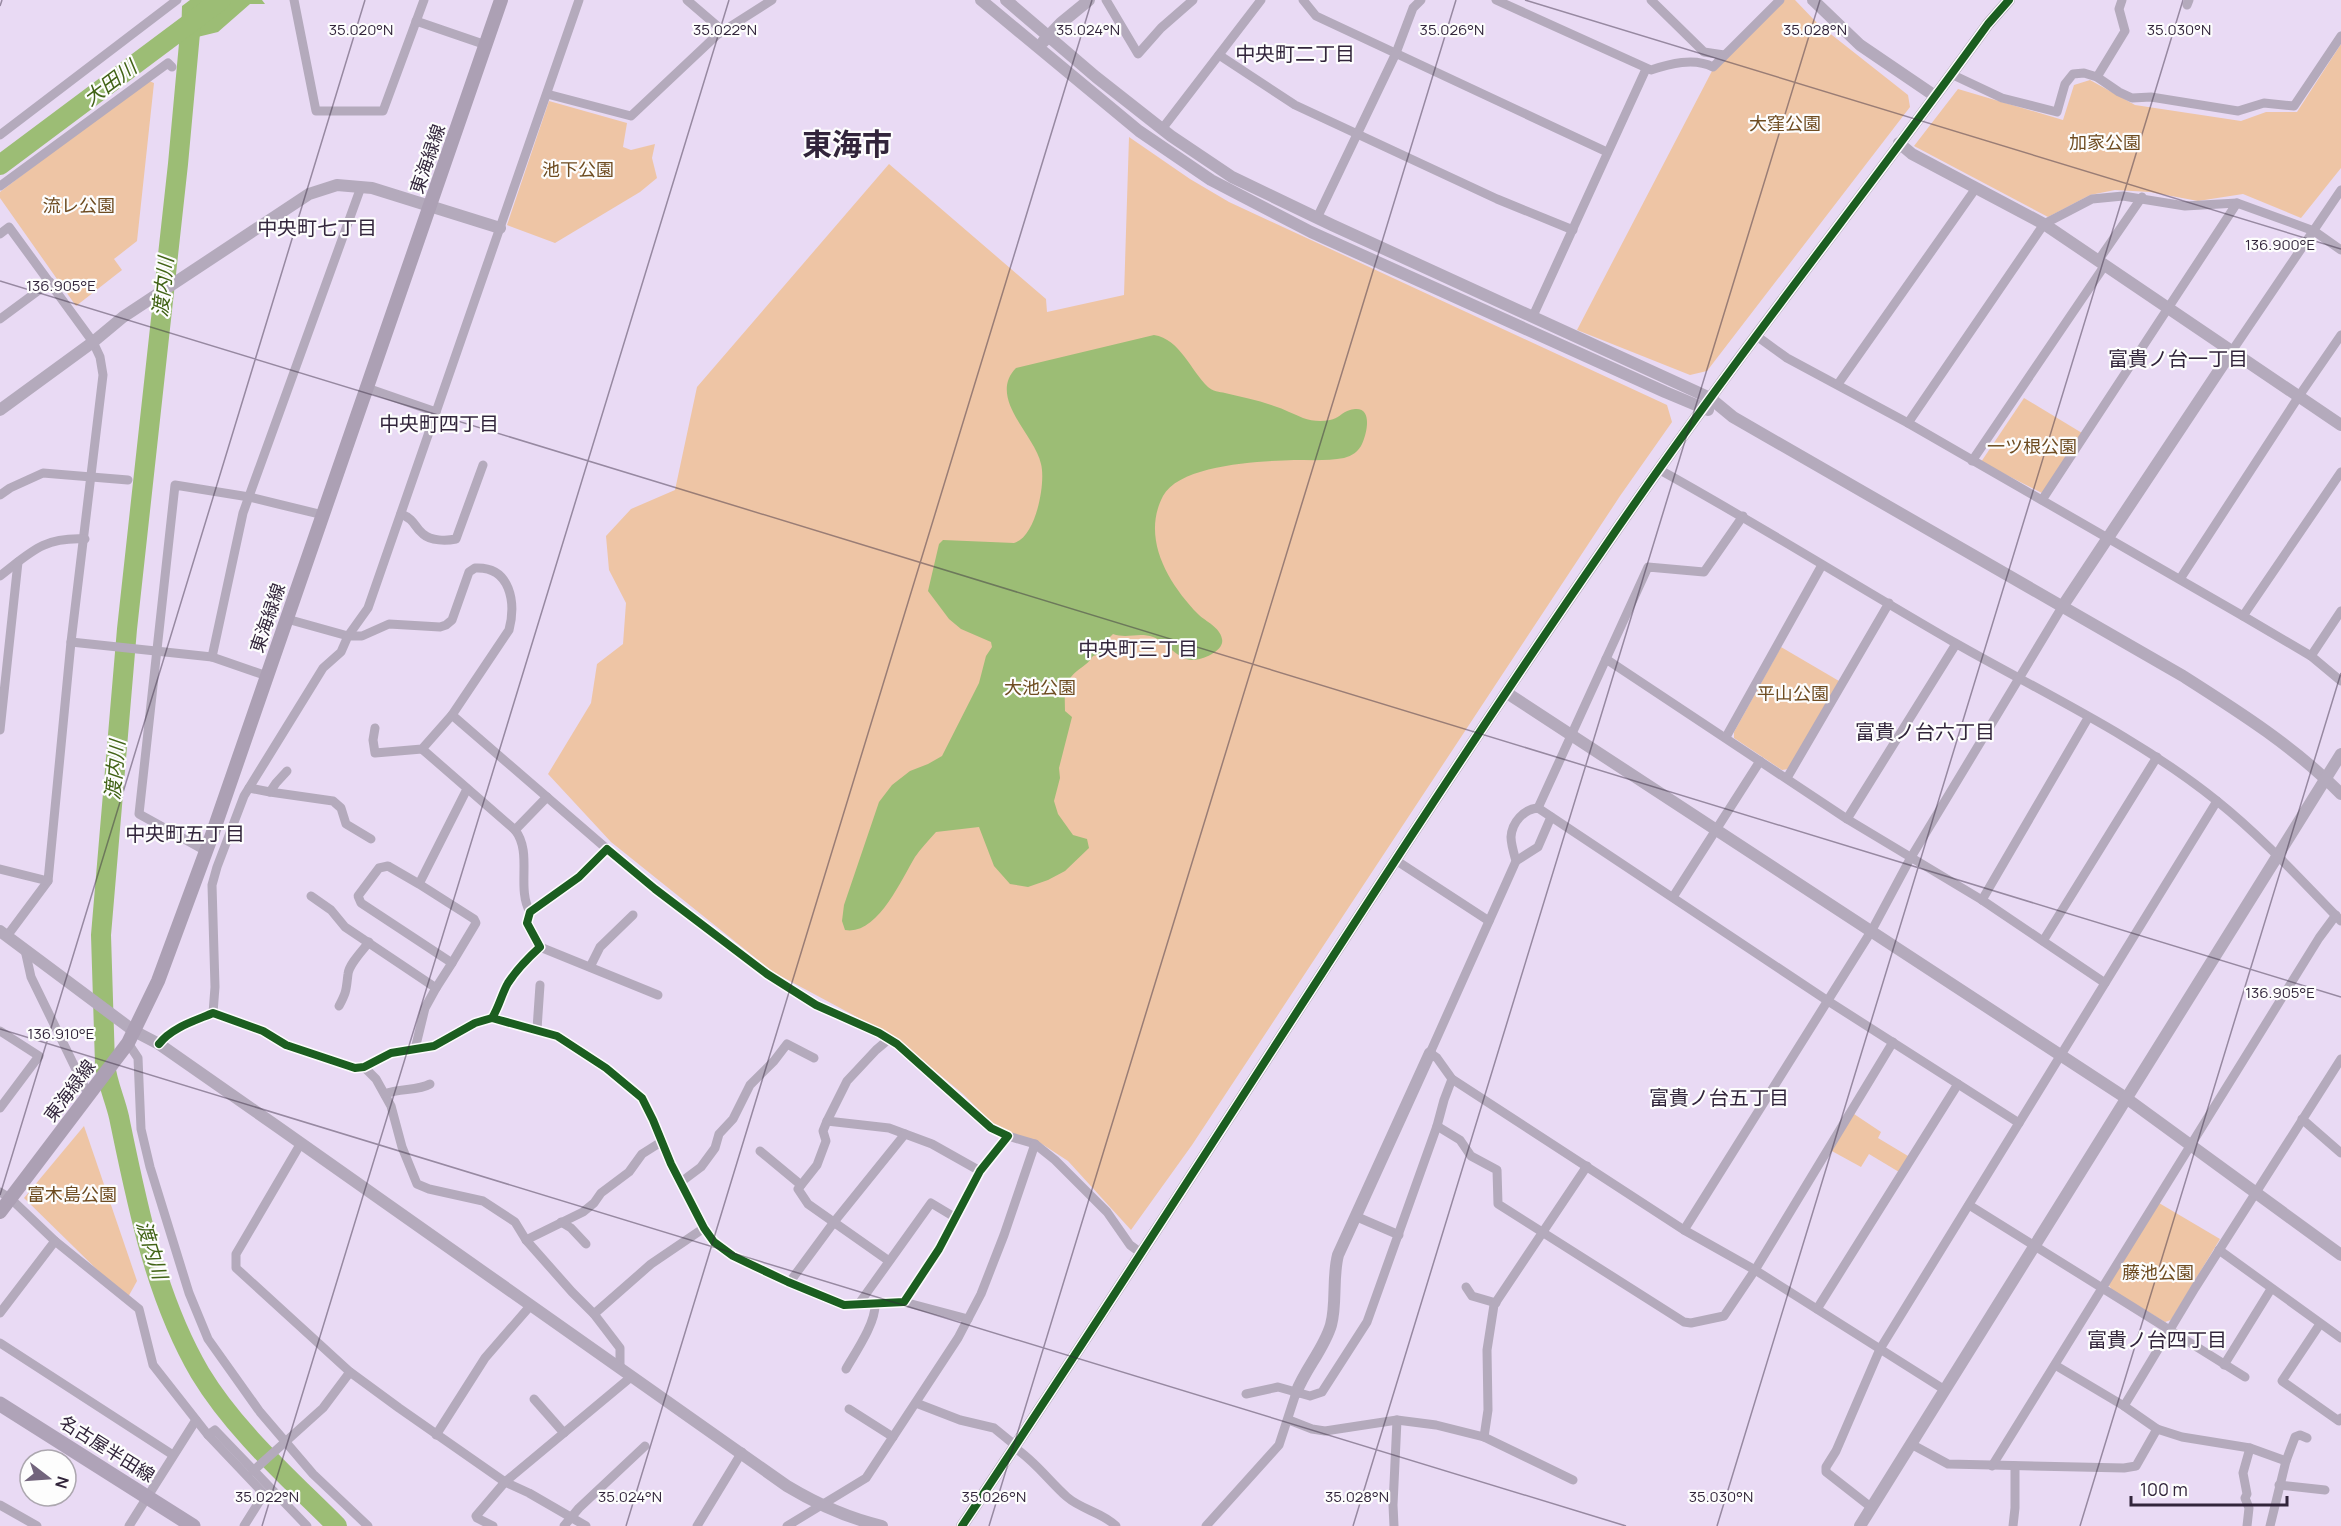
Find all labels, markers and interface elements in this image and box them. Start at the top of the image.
text: 35.020°N [329,19,393,40]
text: 35.022°N [693,19,757,40]
text: 35.024°N [1056,19,1120,40]
text: 35.026°N [1420,19,1484,40]
text: 35.028°N [1783,19,1847,40]
text: 35.030°N [2147,19,2211,40]
district label: 中央町二丁目 [1235,40,1355,67]
water label: 大田川 [78,53,143,111]
park label: 大窪公園 [1749,111,1821,135]
street label: 東海緑線 [404,121,450,197]
district label: 東海市 [802,123,892,164]
park label: 加家公園 [2069,130,2141,154]
park label: 池下公園 [542,157,614,181]
park label: 流レ公園 [43,193,115,217]
district label: 中央町七丁目 [257,214,377,241]
text: 136.900°E [2245,234,2315,255]
water label: 渡内川 [146,254,179,318]
text: 136.905°E [26,275,96,296]
district label: 富貴ノ台一丁目 [2108,345,2248,372]
district label: 中央町四丁目 [379,410,499,437]
park label: 一ツ根公園 [1987,434,2077,458]
street label: 東海緑線 [244,580,290,656]
district label: 中央町三丁目 [1078,635,1198,662]
park label: 大池公園 [1004,675,1076,699]
park label: 平山公園 [1757,681,1829,705]
district label: 富貴ノ台六丁目 [1855,718,1995,745]
water label: 渡内川 [98,737,131,801]
district label: 中央町五丁目 [125,820,245,847]
text: 136.905°E [2245,982,2315,1003]
text: 136.910°E [28,1023,94,1044]
street label: 東海緑線 [38,1054,100,1126]
district label: 富貴ノ台五丁目 [1649,1084,1789,1111]
park label: 富木島公園 [27,1182,117,1206]
water label: 渡内川 [131,1217,175,1284]
park label: 藤池公園 [2122,1260,2194,1284]
district label: 富貴ノ台四丁目 [2087,1326,2227,1353]
street label: 名古屋半田線 [55,1409,160,1487]
north arrow [18,1448,78,1508]
scale bar [2131,1469,2287,1507]
text: N [50,1474,75,1491]
text: 100 m [2140,1477,2188,1501]
text: 35.022°N [235,1486,299,1507]
text: 35.024°N [598,1486,662,1507]
text: 35.026°N [962,1486,1026,1507]
text: 35.028°N [1325,1486,1389,1507]
text: 35.030°N [1689,1486,1753,1507]

